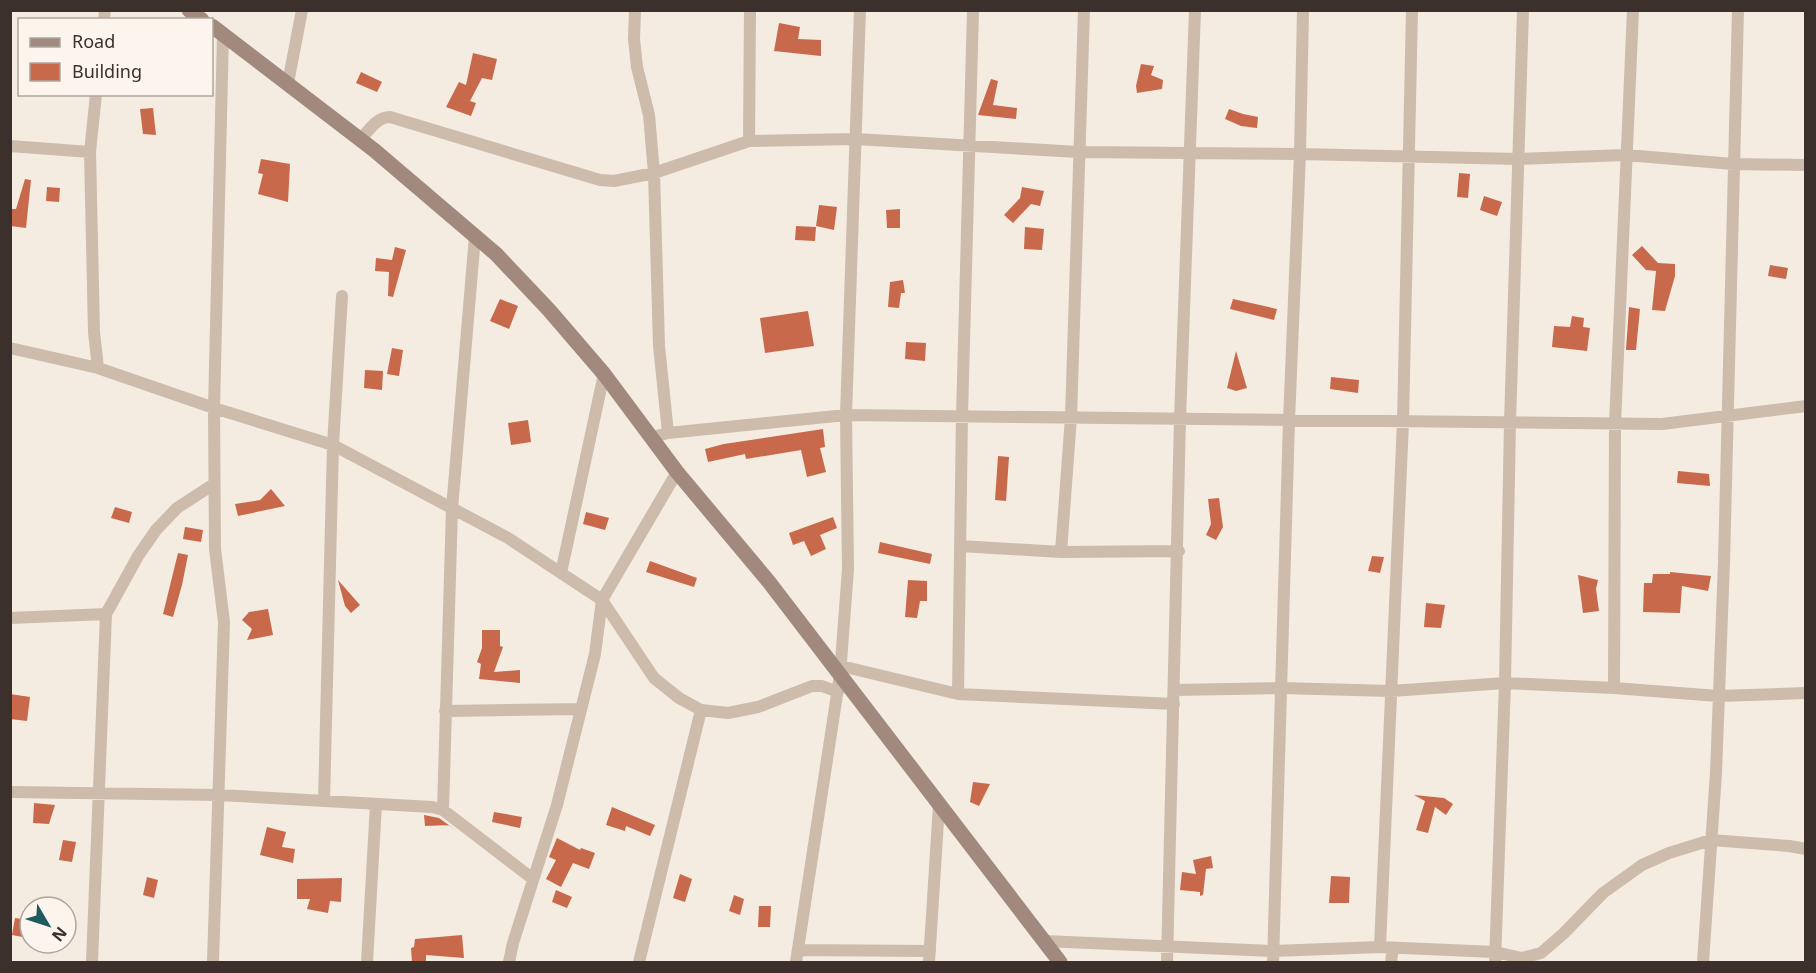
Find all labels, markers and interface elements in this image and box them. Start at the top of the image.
legend [18,18,213,96]
text: Road [72,29,115,53]
text: Building [72,59,142,83]
north arrow [18,895,78,955]
text: N [47,922,72,946]

